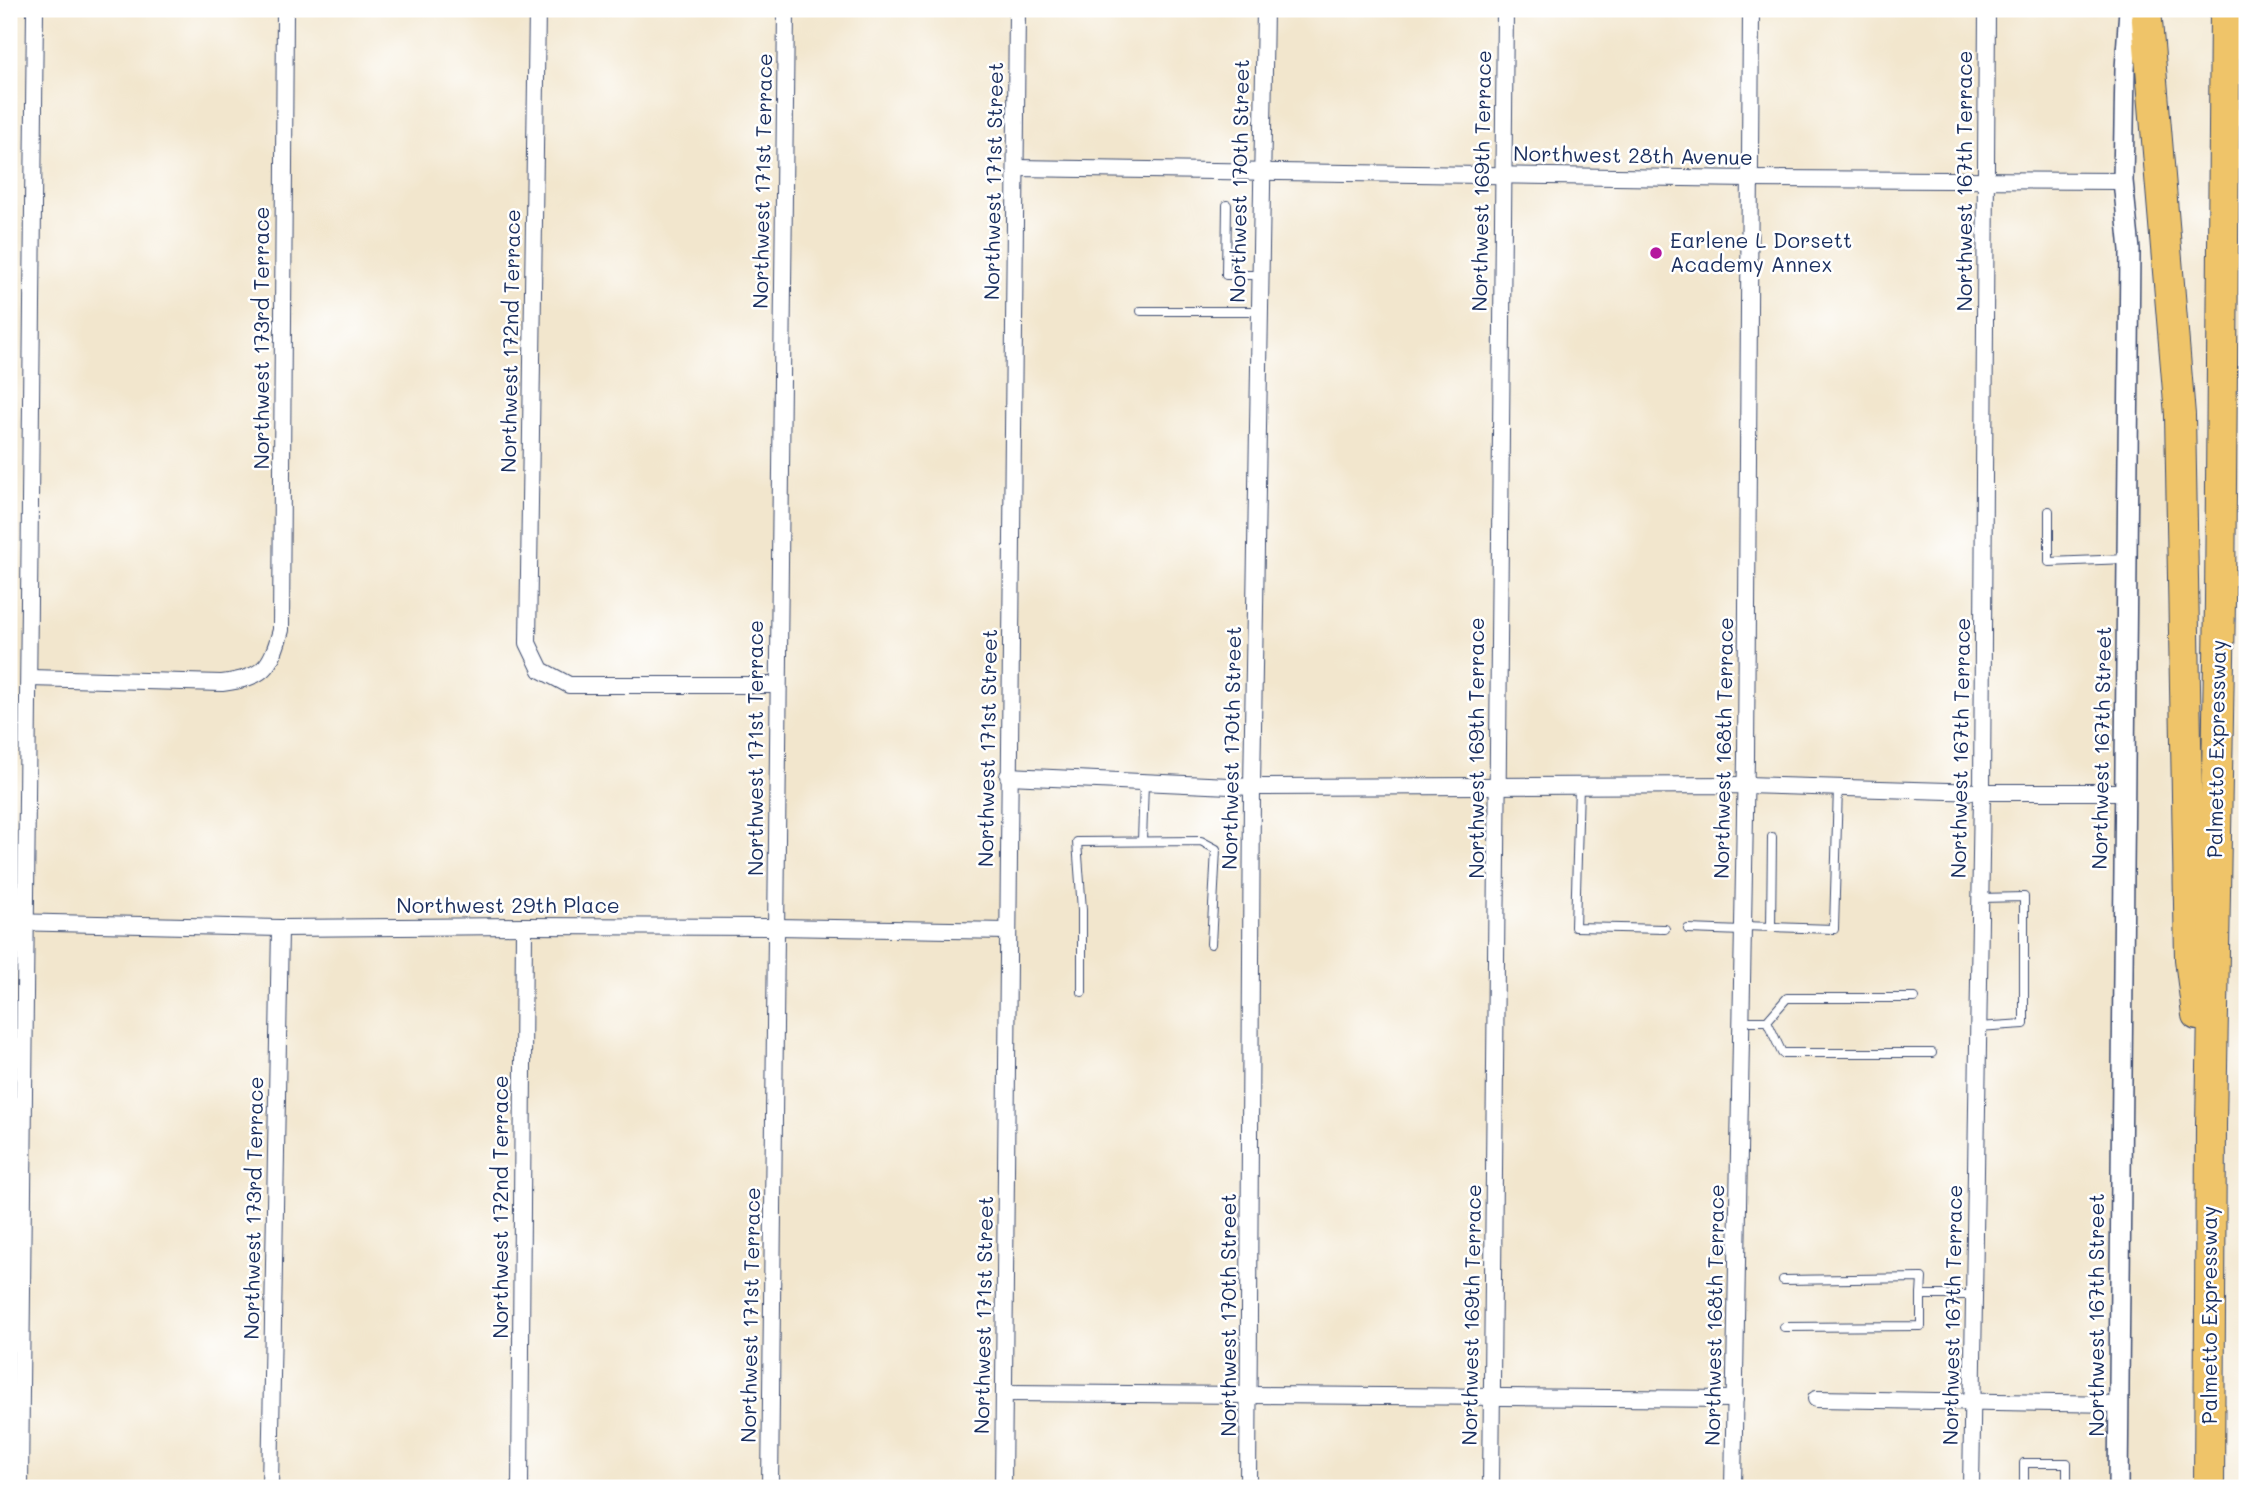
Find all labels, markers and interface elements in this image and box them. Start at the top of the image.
street label: Northwest 169th Terrace [1465,50,1496,312]
street label: Northwest 167th Terrace [1950,51,1977,311]
street label: Northwest 171st Terrace [746,53,777,309]
street label: Northwest 170th Street [1223,59,1254,303]
street label: Northwest 171st Street [977,62,1008,300]
street label: Northwest 28th Avenue [1513,139,1753,170]
street label: Northwest 173rd Terrace [247,206,274,470]
street label: Northwest 172nd Terrace [494,209,525,473]
place label: Earlene L Dorsett Academy Annex [1670,226,1852,277]
marker: Earlene L Dorsett Academy Annex [1648,245,1664,261]
street label: Northwest 169th Terrace [1462,617,1489,879]
street label: Northwest 168th Terrace [1707,617,1738,879]
street label: Northwest 167th Terrace [1944,617,1975,879]
street label: Northwest 171st Terrace [741,620,768,876]
street label: Northwest 170th Street [1215,626,1246,870]
street label: Northwest 167th Street [2085,626,2116,870]
street label: Northwest 171st Street [971,629,1002,867]
street label: Palmetto Expressway [2200,639,2231,858]
street label: Northwest 29th Place [396,891,620,918]
street label: Northwest 172nd Terrace [486,1075,513,1339]
street label: Northwest 173rd Terrace [237,1076,268,1340]
street label: Northwest 169th Terrace [1455,1184,1486,1446]
street label: Northwest 168th Terrace [1698,1184,1729,1446]
street label: Northwest 167th Terrace [1936,1184,1967,1446]
street label: Northwest 171st Terrace [734,1187,765,1443]
street label: Northwest 170th Street [1214,1193,1241,1437]
street label: Northwest 167th Street [2082,1193,2109,1437]
street label: Northwest 171st Street [967,1196,998,1434]
street label: Palmetto Expressway [2195,1206,2222,1424]

